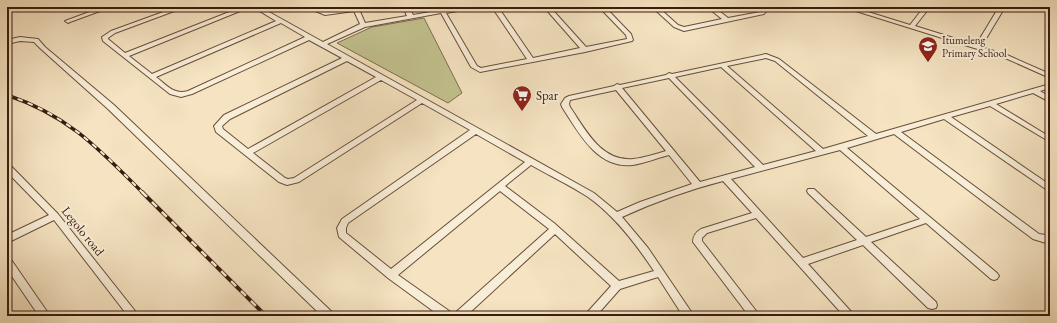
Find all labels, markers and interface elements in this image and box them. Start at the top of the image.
place label: Itumeleng Primary School [942,33,1007,60]
school or university icon: Itumeleng Primary School [917,35,939,63]
supermarket icon: Spar [511,84,533,112]
place label: Spar [536,87,559,104]
street label: Legolo road [58,203,108,260]

